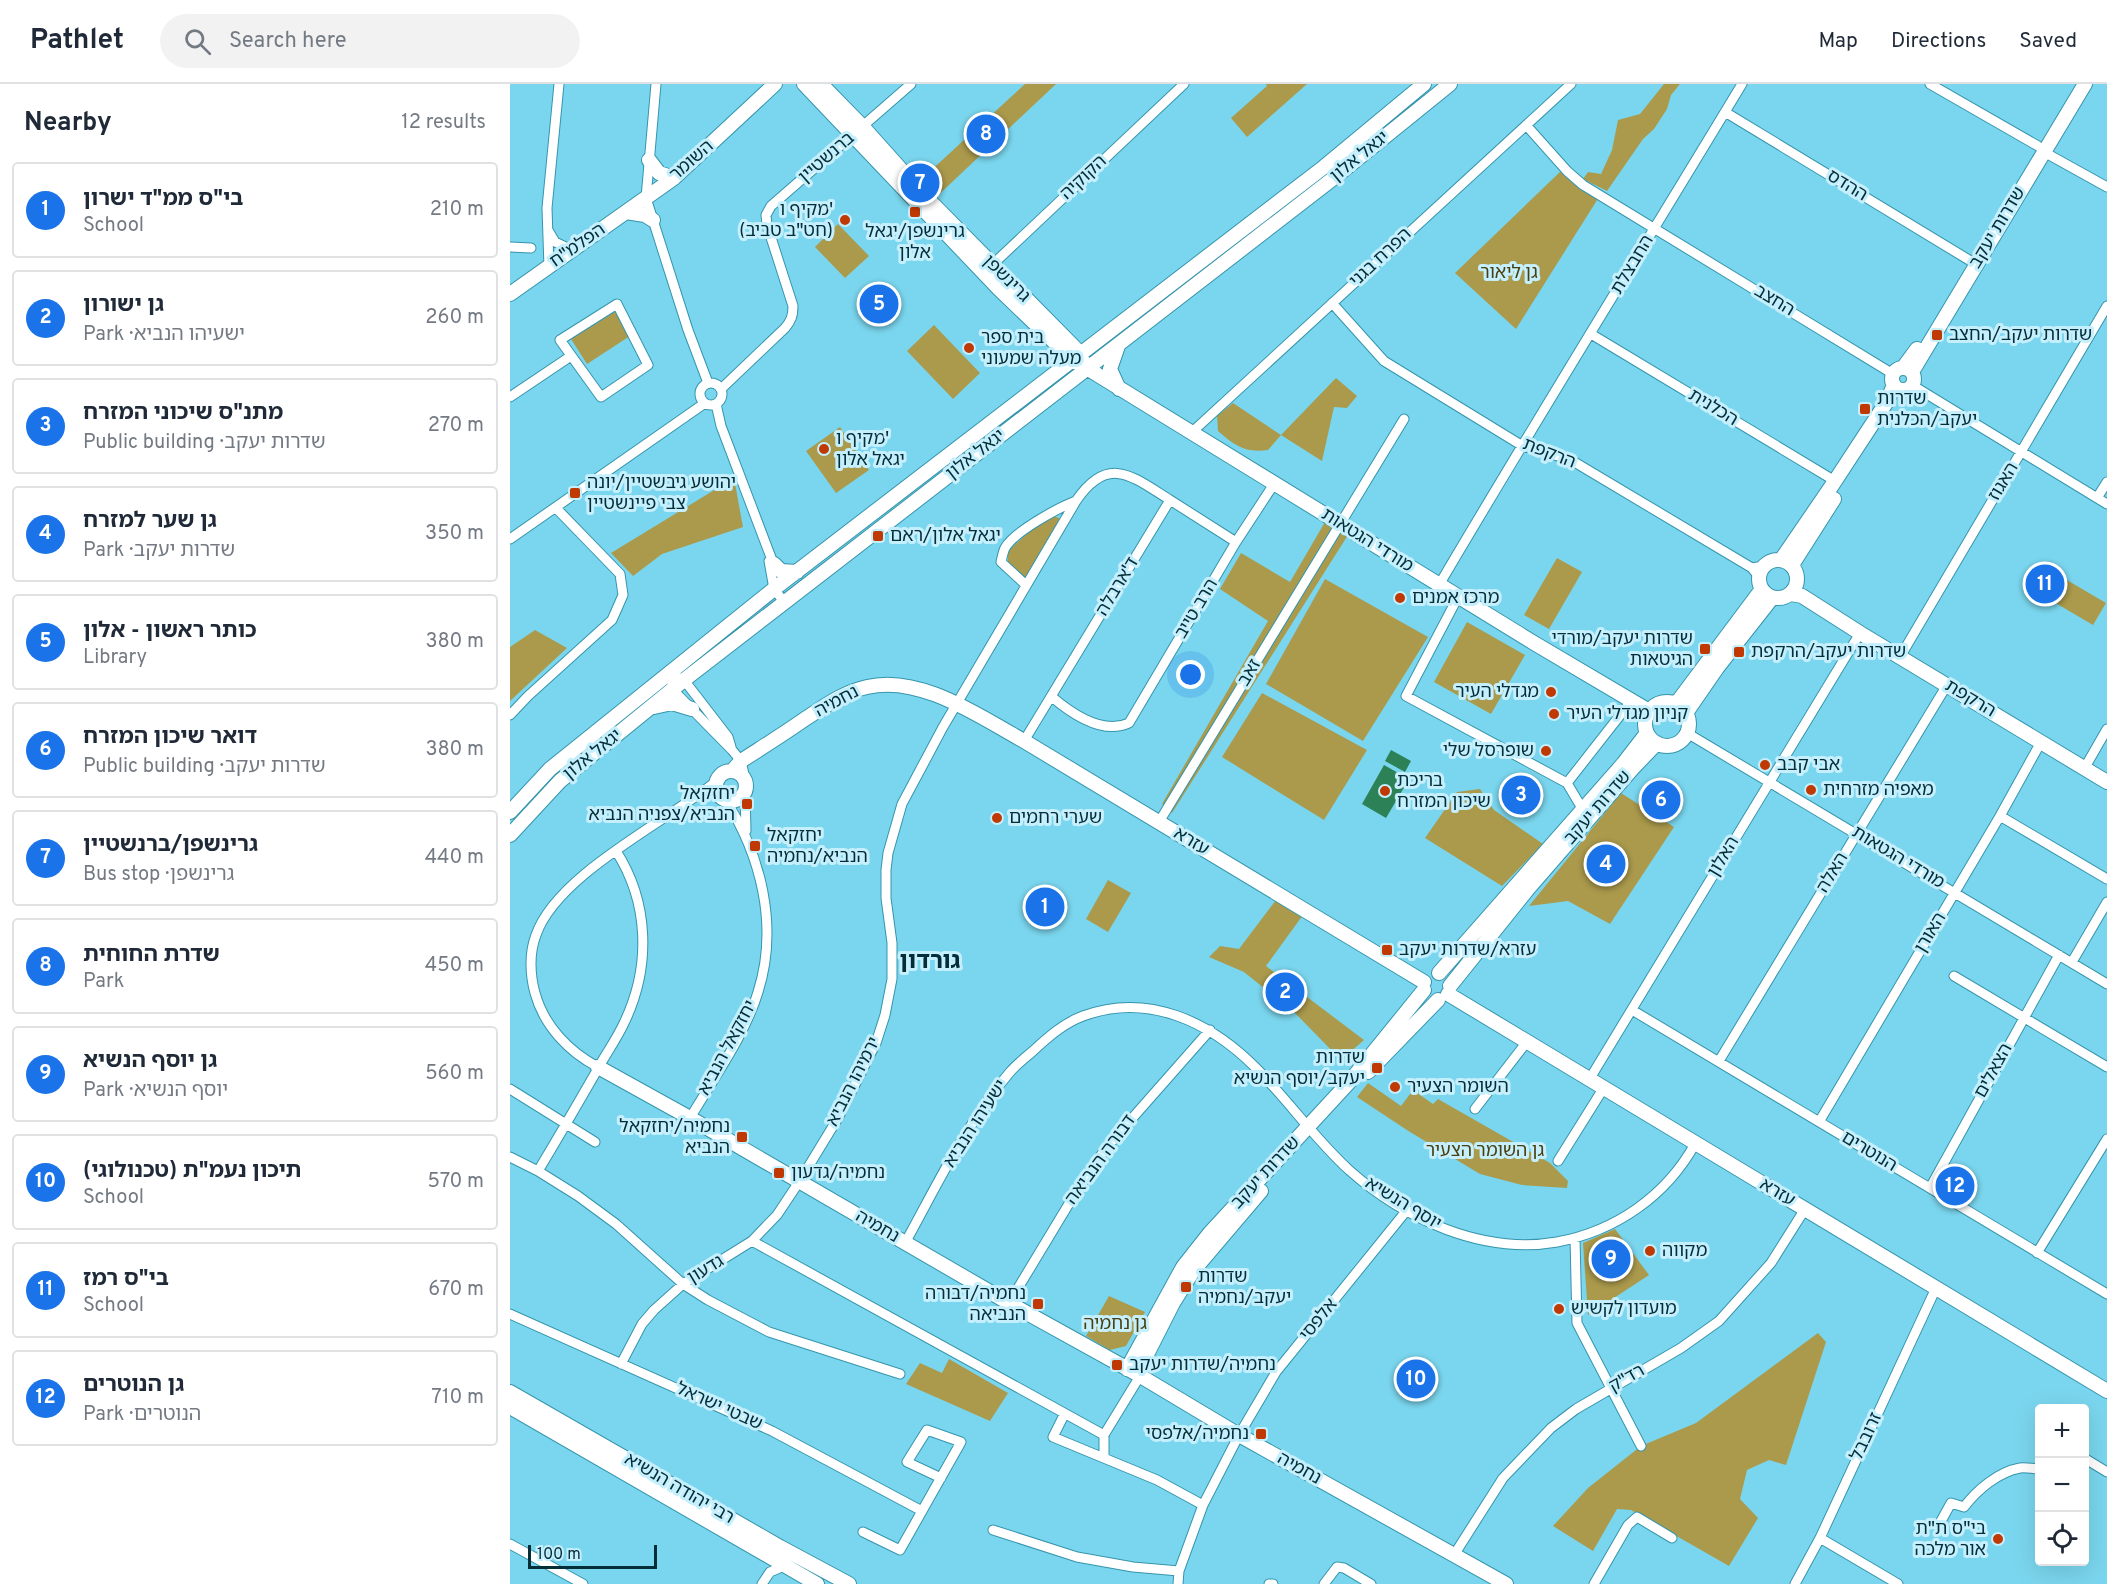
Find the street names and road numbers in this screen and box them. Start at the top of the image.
street label: יגאל אלון [1326,126,1394,188]
street label: ברנשטיין [794,127,860,189]
street label: השומר [665,136,719,186]
street label: הקוקיה [1056,151,1112,205]
street label: ההדס [1823,165,1871,207]
street label: שדרות יעקב [1965,183,2031,273]
street label: הפלמ"ח [546,219,610,273]
street label: הפרח בגני [1345,223,1417,293]
street label: החבצלת [1606,231,1660,299]
street label: גרינשפן [977,250,1035,308]
street label: החצב [1750,280,1798,322]
street label: הכלנית [1684,384,1742,432]
street label: יגאל אלון [942,425,1010,485]
street label: הרקפת [1519,433,1579,475]
street label: האגוז [1984,459,2024,505]
street label: מורדי הגטאות [1317,504,1417,578]
street label: ד'ארבלה [1091,553,1145,621]
street label: הרב טייב [1170,575,1224,643]
street label: זאב [1233,655,1267,691]
street label: הרקפת [1940,675,2000,723]
street label: נחמיה [811,681,863,723]
street label: יגאל אלון [559,724,627,786]
street label: שדרות יעקב [1559,766,1637,850]
street label: מורדי הגטאות [1847,821,1949,895]
street label: עזרא [1169,823,1213,861]
street label: האלון [1703,833,1745,881]
street label: האלה [1812,849,1854,897]
street label: האורן [1910,909,1952,957]
street label: יחזקאל הנביא [693,997,763,1099]
street label: ירמיהו הנביא [822,1034,886,1130]
street label: הצאלים [1970,1040,2018,1102]
street label: ישעיהו הנביא [939,1076,1013,1172]
street label: דבורה הנביאה [1061,1110,1142,1210]
street label: הנוטרים [1837,1126,1901,1178]
street label: שדרות יעקב [1226,1132,1306,1214]
street label: יוסף הנשיא [1361,1172,1445,1236]
street label: עזרא [1755,1174,1799,1212]
street label: נחמיה [851,1205,903,1249]
street label: גדעון [684,1250,729,1290]
street label: אלפסי [1295,1294,1343,1346]
street label: רד"ק [1605,1360,1649,1398]
street label: שבטי ישראל [672,1378,766,1436]
street label: זרובבל [1846,1409,1888,1465]
street label: רבי יהודה הנשיא [620,1448,738,1530]
street label: נחמיה [1273,1448,1325,1490]

